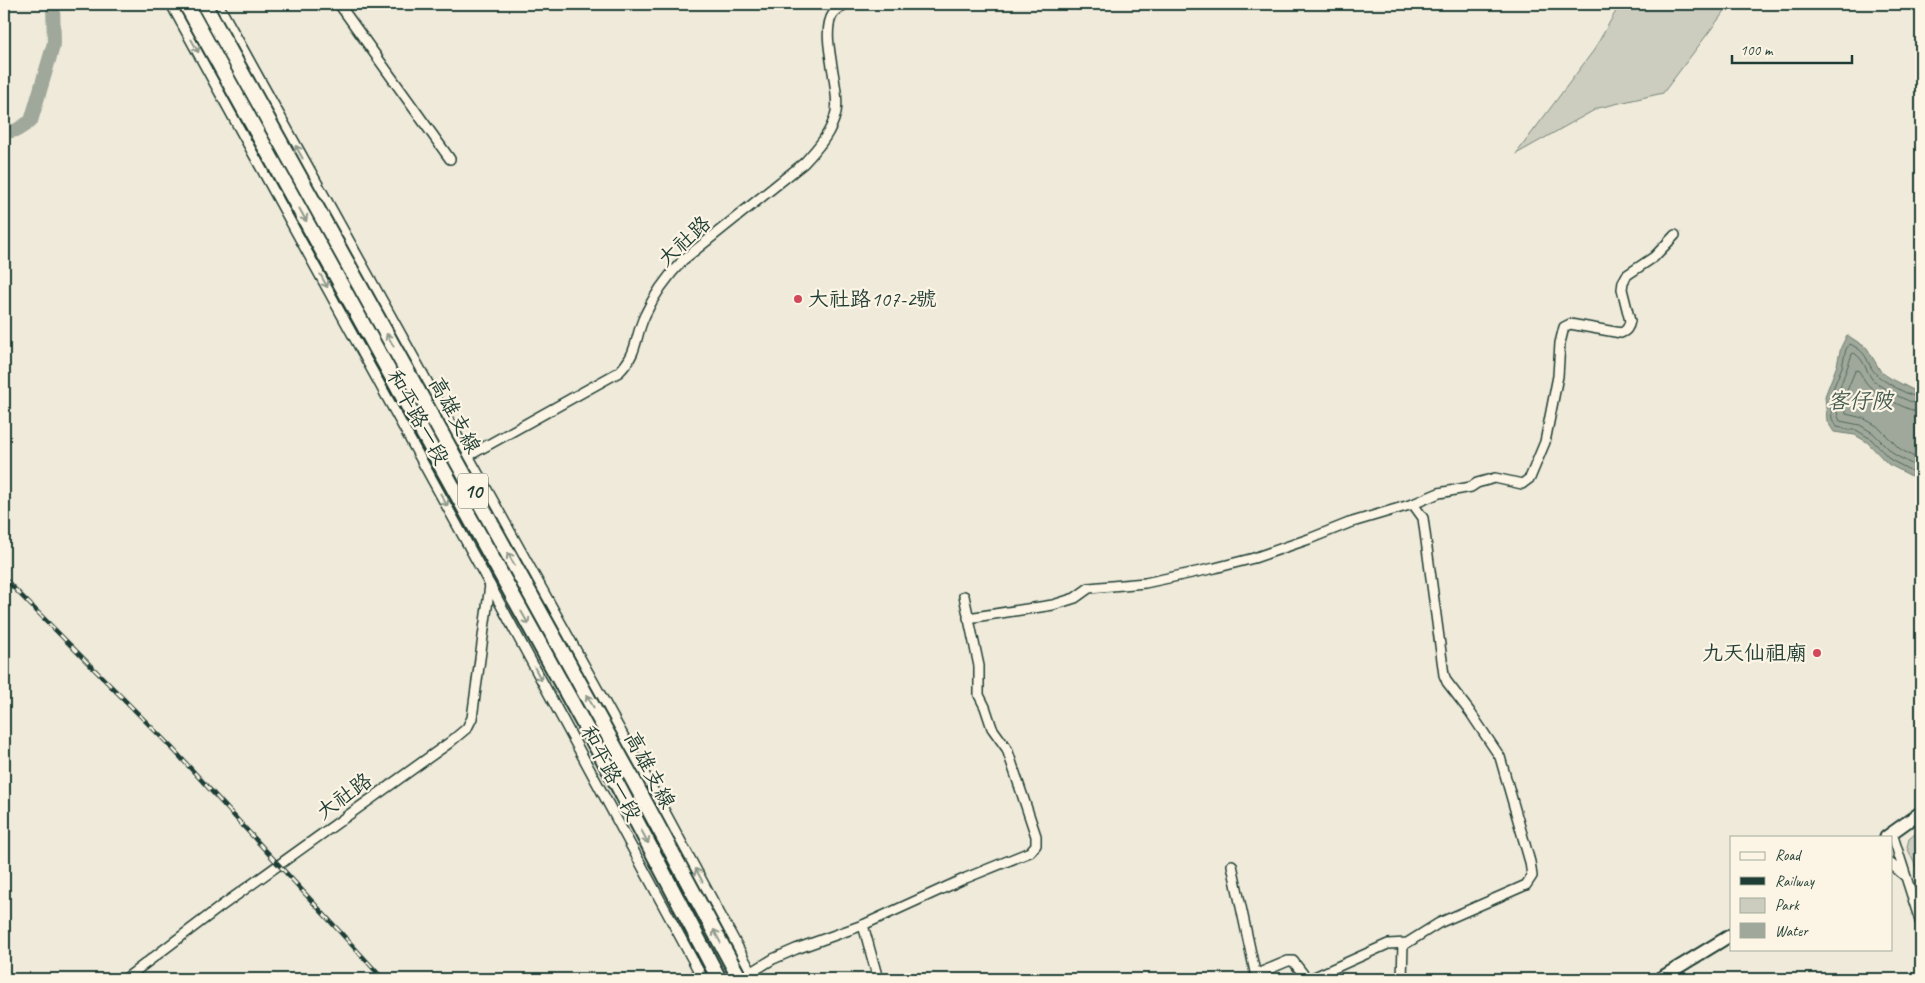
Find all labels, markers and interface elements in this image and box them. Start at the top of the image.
scale bar [1732,32,1852,64]
one-way arrow [190,39,200,54]
text: 100 m [1740,41,1774,60]
one-way arrow [294,145,304,159]
one-way arrow [298,207,308,222]
street label: 大社路 [652,210,716,272]
one-way arrow [319,273,329,288]
place label: 大社路107-2號 [808,286,937,312]
marker: 大社路107-2號 [792,293,804,305]
one-way arrow [385,332,395,347]
street label: 和平路一段 [381,365,455,469]
street label: 高雄支線 [423,372,487,458]
water label: 客仔陂 [1827,387,1895,415]
road number: 10 [458,474,488,508]
one-way arrow [439,493,449,507]
one-way arrow [506,551,516,566]
one-way arrow [520,610,530,625]
place label: 九天仙祖廟 [1702,640,1807,666]
marker: 九天仙祖廟 [1811,647,1823,659]
one-way arrow [533,666,543,681]
one-way arrow [584,694,594,709]
street label: 和平路一段 [575,721,647,825]
street label: 高雄支線 [619,727,681,813]
street label: 大社路 [311,767,377,825]
one-way arrow [641,829,650,844]
legend [1730,836,1892,950]
text: Road [1775,846,1802,865]
one-way arrow [693,868,703,882]
text: Railway [1775,872,1816,891]
text: Park [1775,896,1800,915]
text: Water [1775,922,1809,941]
one-way arrow [711,930,721,944]

